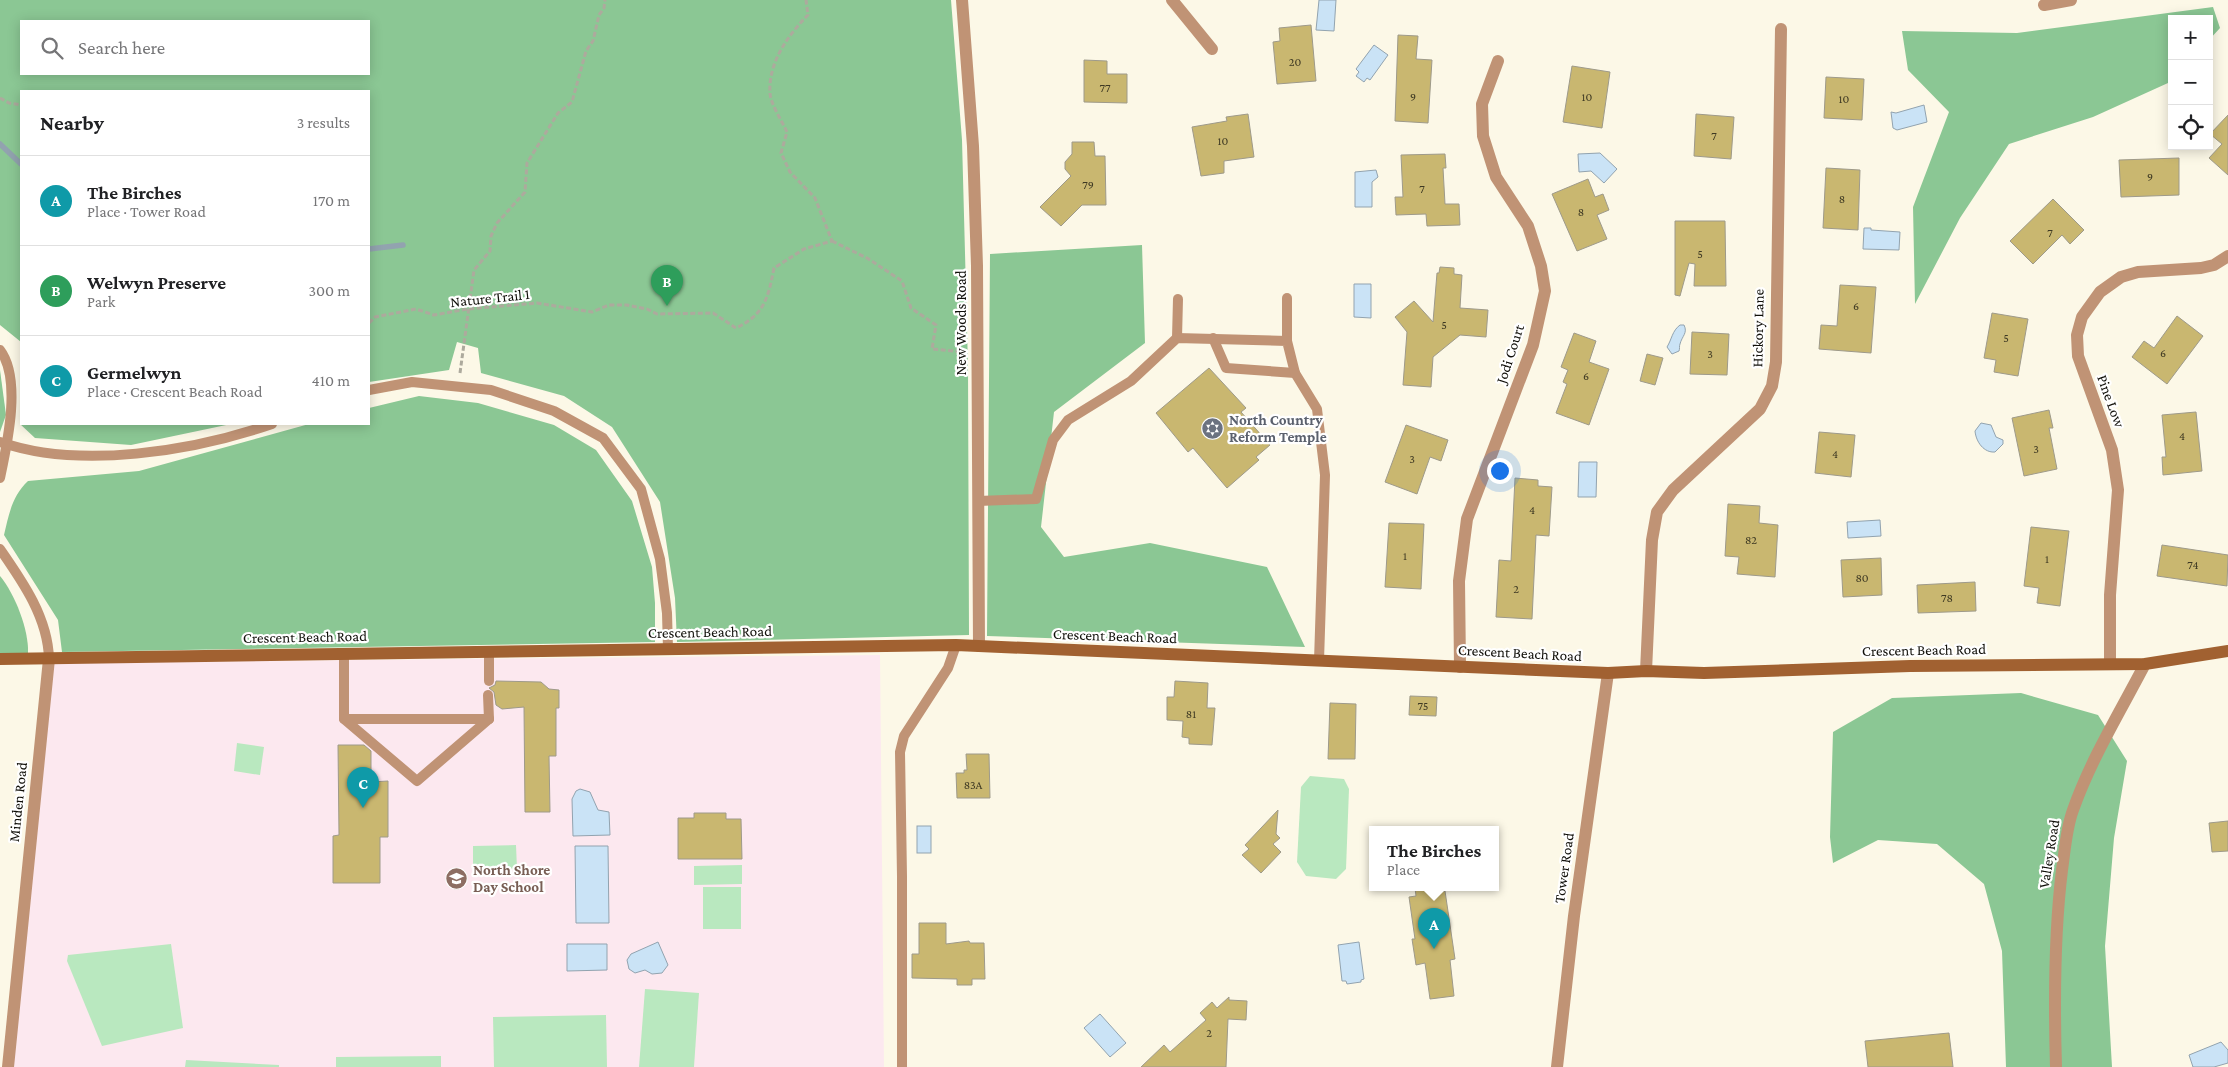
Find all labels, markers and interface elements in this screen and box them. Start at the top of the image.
map controls [2168,15,2213,150]
button: + [2168,15,2213,60]
search box [20,20,370,75]
icon: search [38,34,66,62]
text: Search here [78,37,165,58]
house number: 20 [1289,55,1301,69]
button: − [2168,60,2213,105]
house number: 77 [1099,81,1111,95]
house number: 9 [1410,90,1416,104]
house number: 10 [1582,90,1593,104]
house number: 10 [1839,92,1850,106]
button: locate [2168,105,2213,150]
text: Nearby [40,111,104,135]
text: 3 results [297,114,350,131]
house number: 7 [1711,129,1717,143]
house number: 10 [1218,134,1229,148]
house number: 9 [2147,170,2153,184]
house number: 79 [1082,178,1094,192]
text: The Birches [87,182,181,203]
house number: 7 [1419,182,1425,196]
text: A [51,192,61,209]
text: 170 m [313,192,350,209]
house number: 8 [1839,192,1845,206]
text: Place · Tower Road [87,203,206,220]
house number: 8 [1578,205,1584,219]
house number: 7 [2047,226,2053,240]
house number: 5 [1697,247,1703,261]
pin: B [651,265,683,306]
street label: New Woods Road [953,270,969,376]
text: Welwyn Preserve [87,272,226,293]
text: B [51,282,61,299]
text: 300 m [308,282,350,299]
street label: Nature Trail 1 [449,286,531,310]
street label: Hickory Lane [1749,288,1768,367]
text: Park [87,293,115,310]
house number: 6 [1853,299,1859,313]
house number: 5 [1441,318,1447,332]
street label: Jodi Court [1492,322,1528,388]
house number: 5 [2003,331,2009,345]
house number: 6 [2160,346,2166,360]
house number: 3 [1707,347,1713,361]
text: Germelwyn [87,362,182,383]
house number: 6 [1583,369,1589,383]
text: C [51,372,61,389]
text: 410 m [312,372,350,389]
street label: Pine Low [2094,372,2128,430]
text: Place · Crescent Beach Road [87,383,262,400]
place label: North Country Reform Temple [1229,412,1327,445]
synagogue icon: North Country Reform Temple [1201,417,1225,441]
house number: 4 [2179,429,2185,443]
house number: 3 [2033,442,2039,456]
house number: 4 [1832,447,1838,461]
house number: 3 [1409,452,1415,466]
your location [1487,458,1513,484]
house number: 4 [1529,503,1535,517]
house number: 82 [1745,533,1757,547]
house number: 1 [1403,549,1407,563]
house number: 1 [2045,552,2049,566]
house number: 74 [2187,558,2199,572]
house number: 80 [1855,571,1869,585]
house number: 2 [1513,582,1519,596]
house number: 78 [1941,591,1953,605]
street label: Crescent Beach Road [648,623,772,641]
street label: Crescent Beach Road [1053,626,1177,646]
street label: Crescent Beach Road [243,628,367,646]
street label: Crescent Beach Road [1862,641,1986,659]
street label: Crescent Beach Road [1458,642,1582,664]
house number: 75 [1417,699,1429,713]
house number: 81 [1186,707,1196,721]
street label: Minden Road [6,761,30,843]
pin: C [347,767,379,808]
house number: 83A [964,778,982,792]
street label: Valley Road [2036,818,2063,890]
popup [1369,826,1499,891]
street label: Tower Road [1551,832,1577,904]
text: The Birches [1387,840,1481,861]
text: Place [1387,861,1420,878]
place label: North Shore Day School [473,862,550,895]
school or university icon: North Shore Day School [445,867,469,891]
pin: A [1418,908,1450,949]
house number: 2 [1206,1026,1212,1040]

